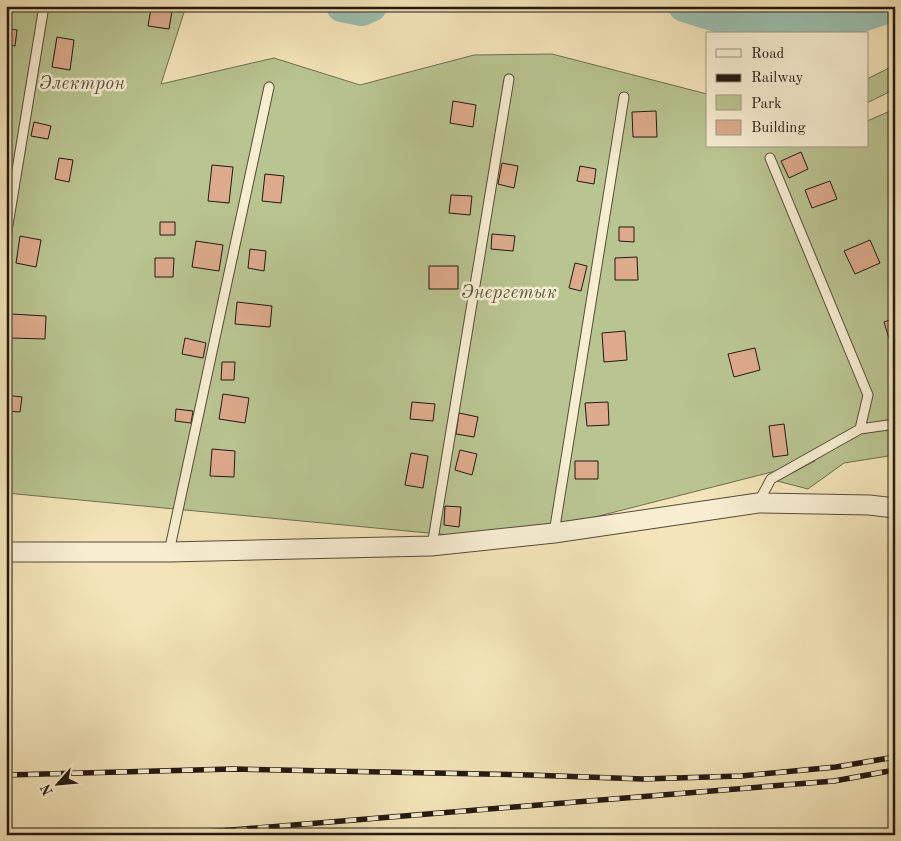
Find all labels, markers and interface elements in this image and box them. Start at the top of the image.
legend [706,32,868,148]
text: Road [751,47,785,62]
text: Railway [751,71,804,86]
park label: Электрон [39,75,125,94]
text: Park [751,97,782,112]
text: Building [751,121,806,136]
park label: Энергетык [461,284,557,303]
north arrow [32,758,82,808]
text: N [39,781,56,797]

